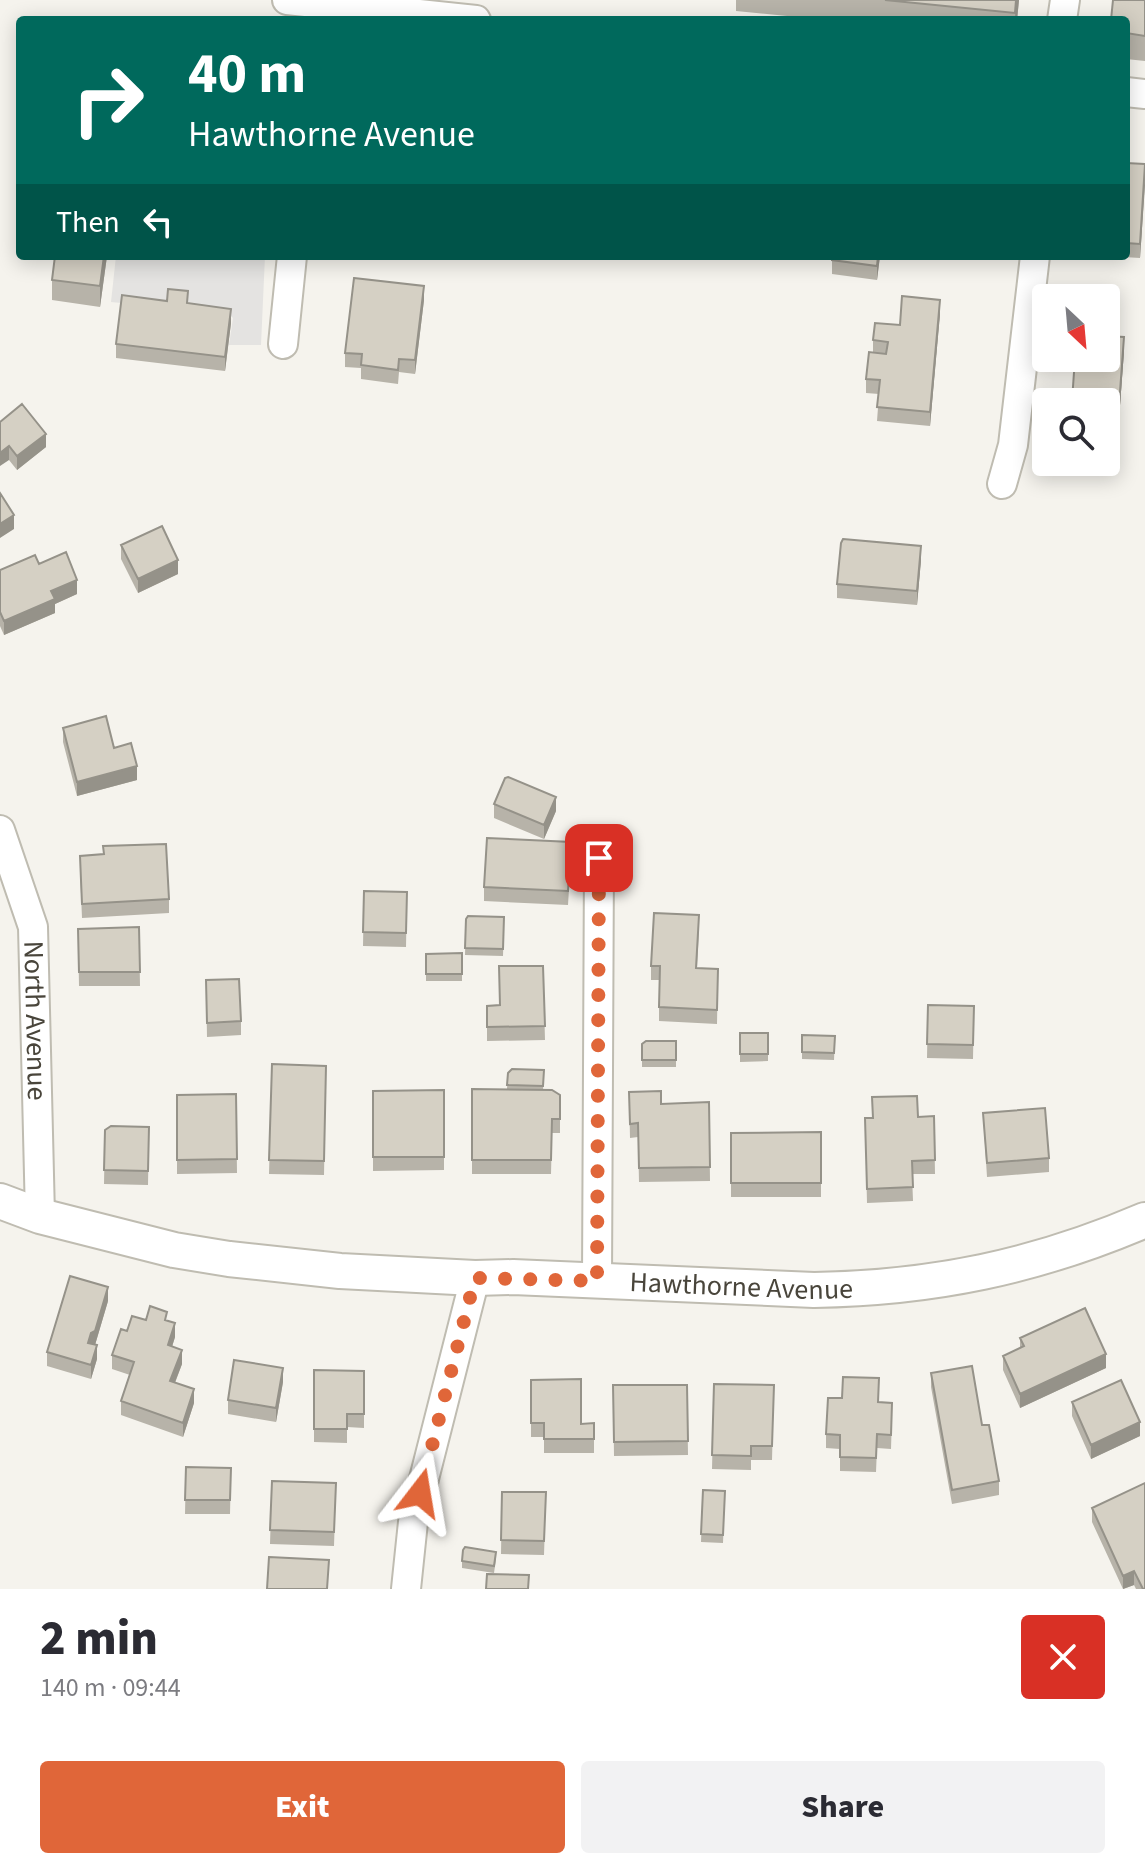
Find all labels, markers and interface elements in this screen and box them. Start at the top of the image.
text: 40 m [188,35,306,114]
icon: right [56,48,160,152]
text: Hawthorne Avenue [188,109,475,160]
icon: left [136,200,180,244]
text: Then [56,201,120,244]
north arrow [1032,284,1120,372]
map controls [1032,284,1120,476]
button: search [1032,388,1120,476]
pin [565,824,633,892]
icon: arrive [577,836,621,880]
street label: North Avenue [13,940,57,1101]
street label: Hawthorne Avenue [629,1262,854,1310]
position arrow [378,1451,462,1535]
text: 2 min [40,1605,158,1673]
button: close [1021,1615,1105,1699]
text: 140 m · 09:44 [40,1669,181,1706]
button: Exit [40,1761,565,1853]
button: Share [581,1761,1105,1853]

